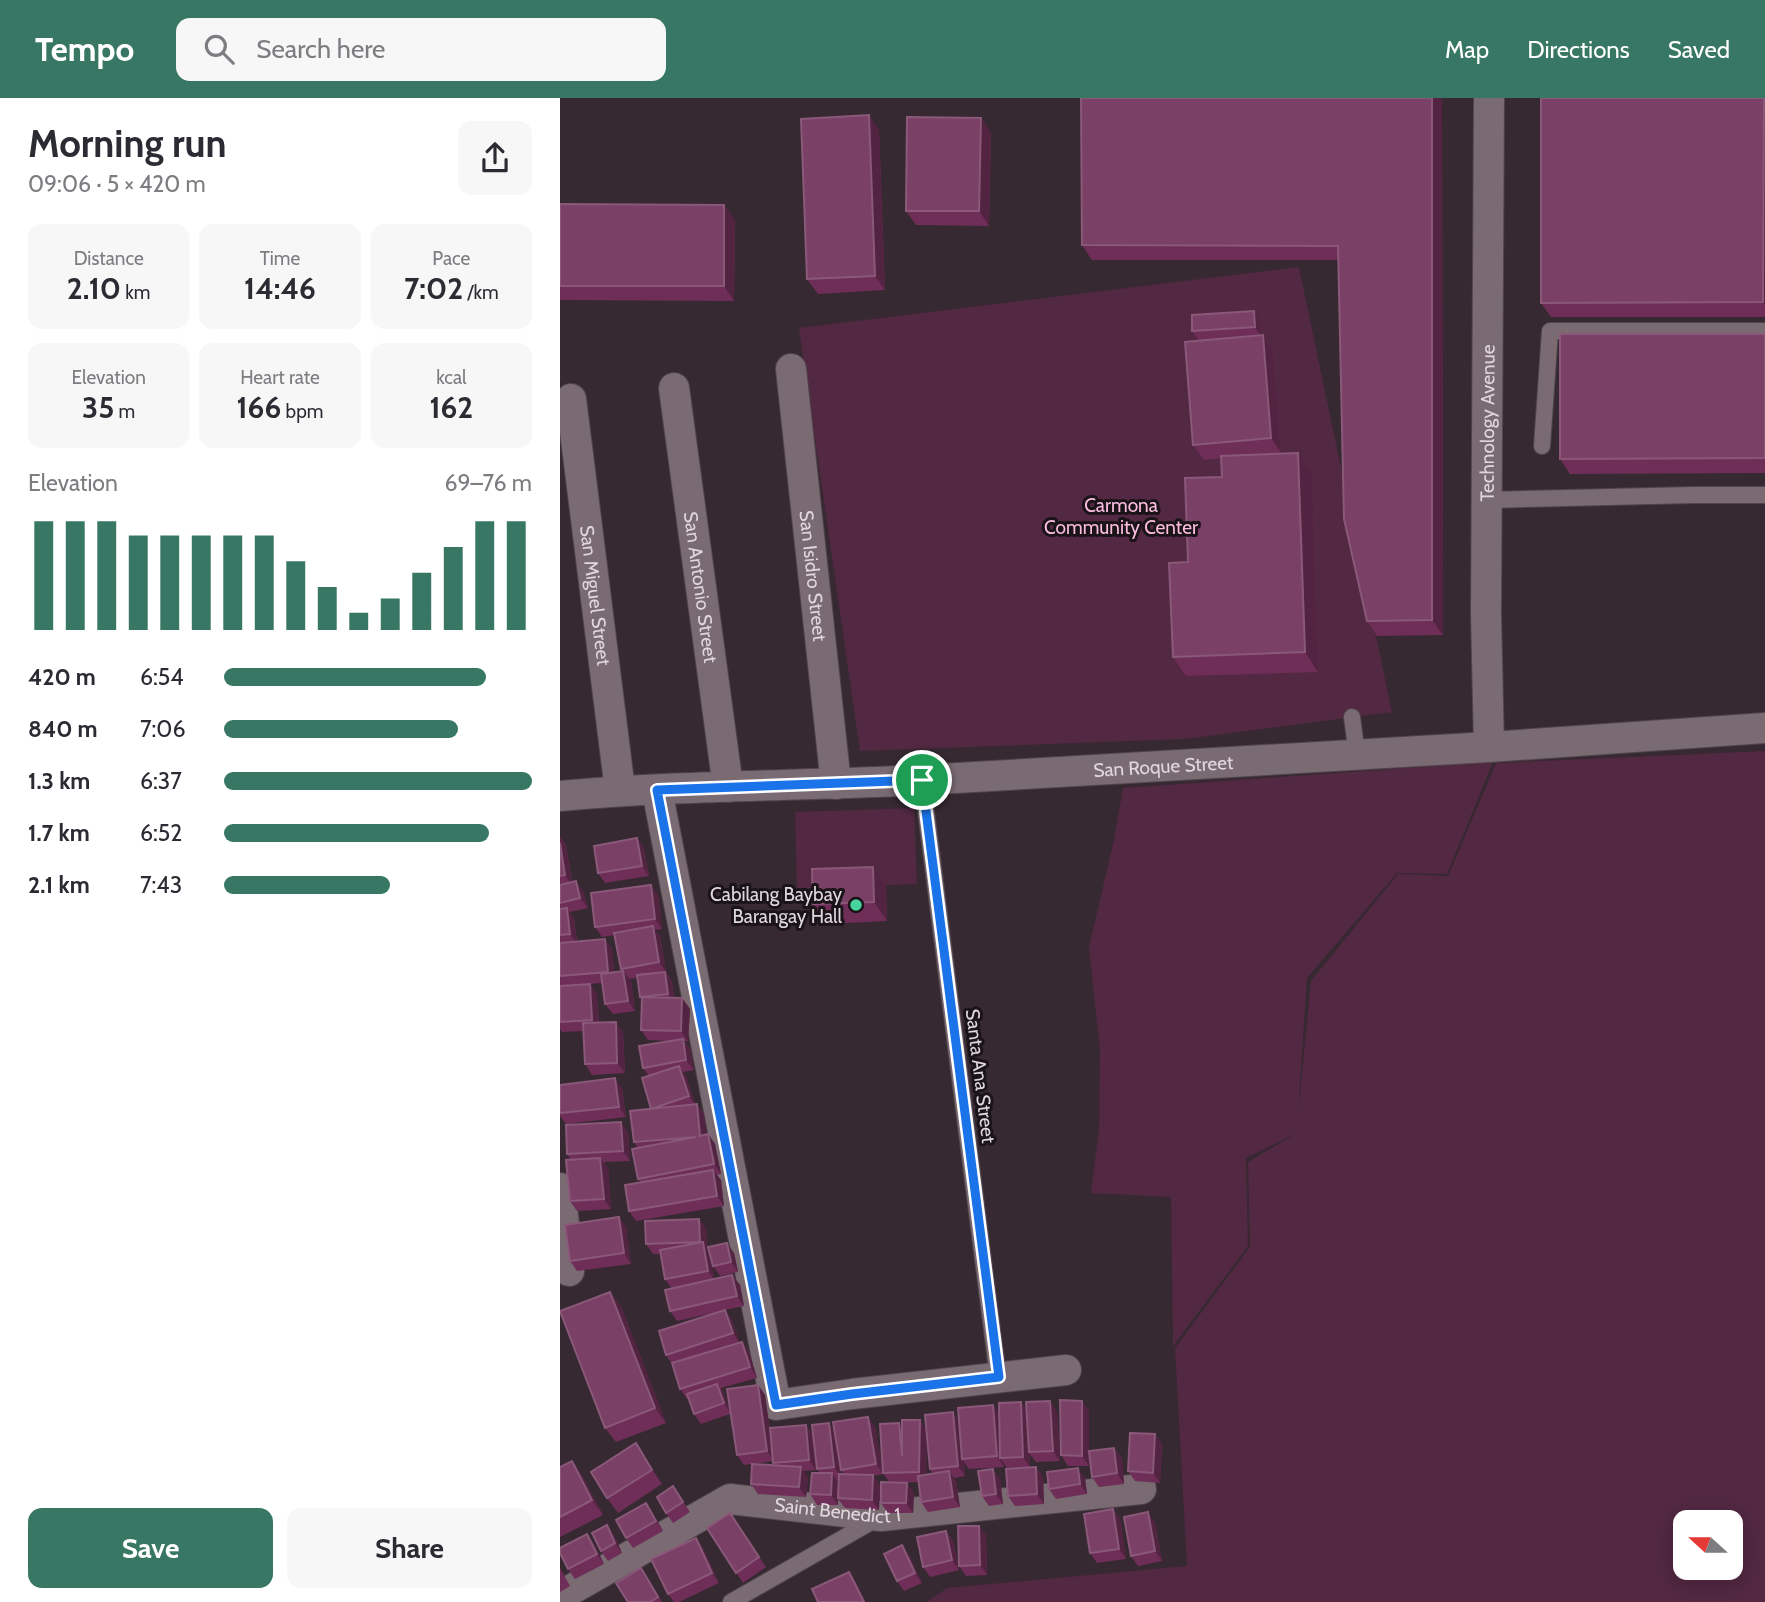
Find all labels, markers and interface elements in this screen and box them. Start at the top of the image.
search box [176,18,666,81]
text: Tempo [35,29,134,69]
icon: search [200,30,238,68]
text: Search here [256,33,385,65]
text: Map [1445,35,1489,64]
text: Directions [1527,35,1630,64]
text: Saved [1668,35,1730,64]
text: Morning run [28,120,227,167]
button: share [458,121,532,195]
text: 09:06 · 5 × 420 m [28,170,206,198]
text: Distance [74,247,144,270]
text: Time [260,247,300,270]
text: Pace [432,247,470,270]
text: 2.10 [67,270,121,307]
text: 14:46 [244,270,316,307]
text: 7:02 [404,270,463,307]
text: km [121,281,151,304]
text: /km [463,281,499,304]
street label: Technology Avenue [1476,344,1500,502]
text: Elevation [72,366,146,389]
text: Heart rate [240,366,320,389]
text: kcal [436,366,466,389]
text: 35 [82,389,114,426]
text: 166 [237,389,281,426]
text: 162 [429,389,473,426]
text: m [114,400,135,423]
text: bpm [281,400,323,423]
text: Elevation [28,469,118,497]
text: 69–76 m [444,469,532,497]
park label: Carmona Community Center [1044,494,1198,539]
street label: San Isidro Street [794,509,832,643]
street label: San Antonio Street [679,510,722,665]
street label: San Miguel Street [575,524,615,668]
text: 420 m [28,663,96,691]
text: 6:54 [140,663,184,691]
text: 840 m [28,715,98,743]
text: 7:06 [140,715,185,743]
pin [892,750,952,810]
street label: San Roque Street [1093,751,1234,782]
icon: arrive [903,761,941,799]
text: 1.3 km [28,767,90,795]
text: 6:37 [140,767,182,795]
text: 1.7 km [28,819,90,847]
text: 6:52 [140,819,182,847]
text: 2.1 km [28,871,90,899]
text: 7:43 [140,871,182,899]
place label: Cabilang Baybay Barangay Hall [710,883,843,928]
marker: Cabilang Baybay Barangay Hall [848,897,864,913]
street label: Santa Ana Street [961,1008,1000,1145]
street label: Saint Benedict 1 [773,1493,902,1528]
button: Save [28,1508,273,1588]
button: Share [287,1508,532,1588]
north arrow [1673,1510,1743,1580]
map controls [1673,1510,1743,1580]

